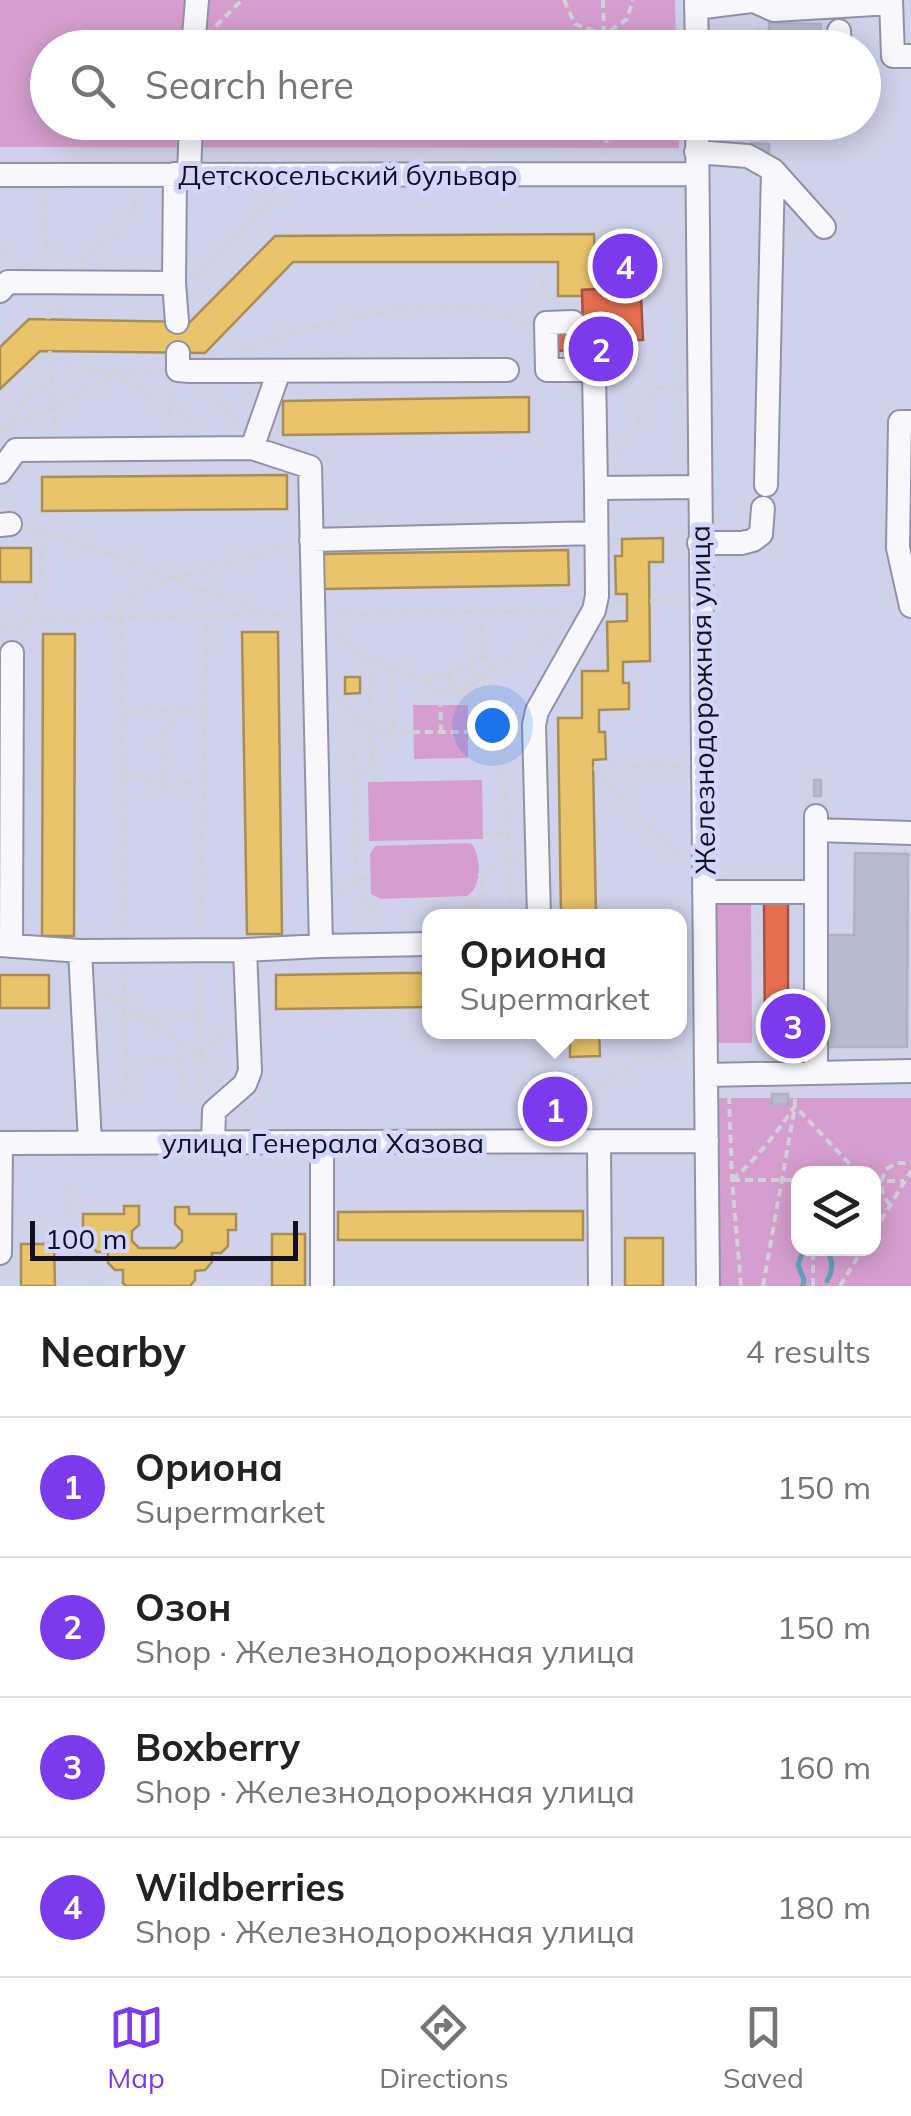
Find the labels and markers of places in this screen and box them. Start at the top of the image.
pin: 4 [592,228,658,304]
pin: 2 [568,312,634,386]
pin: 3 [760,988,826,1064]
pin: 1 [522,1072,588,1146]

